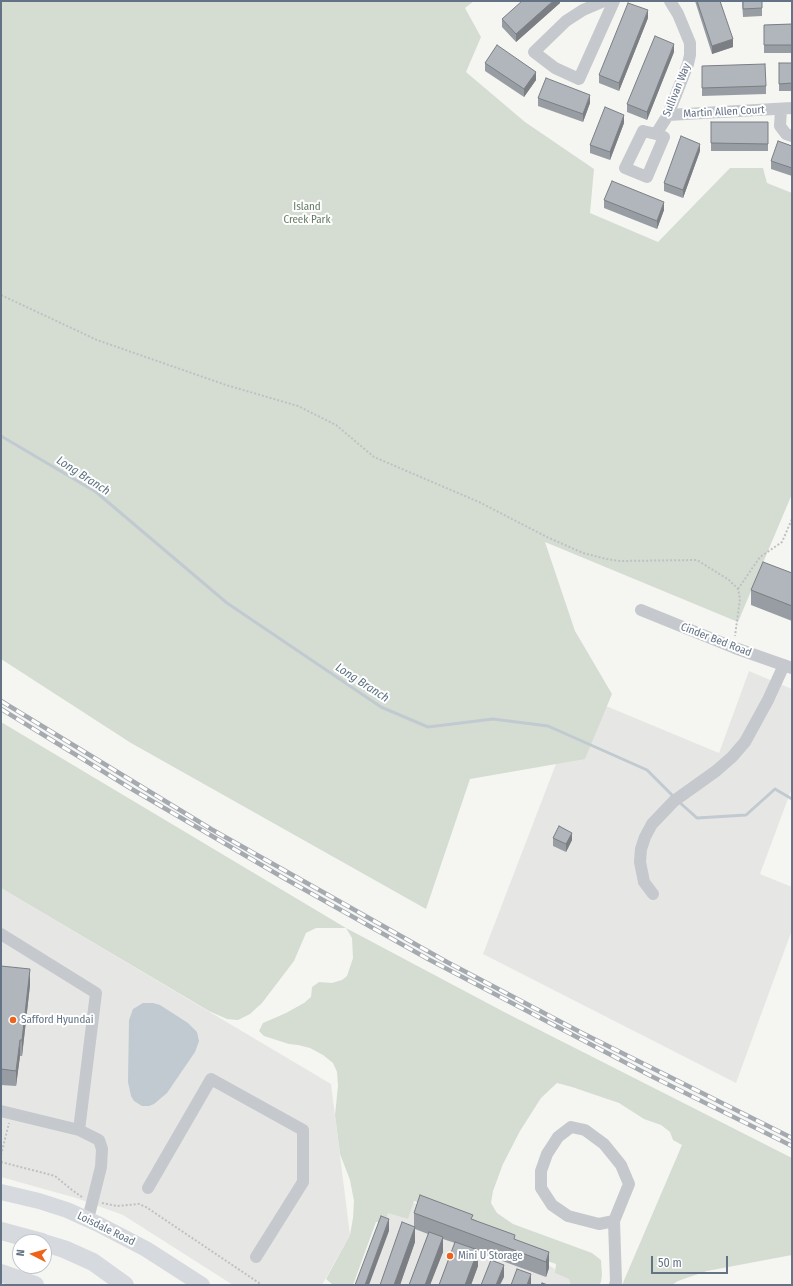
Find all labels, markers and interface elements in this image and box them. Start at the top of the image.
street label: Sullivan Way [660,61,694,119]
street label: Martin Allen Court [683,103,765,121]
park label: Island Creek Park [283,200,331,226]
water label: Long Branch [54,453,112,499]
street label: Cinder Bed Road [679,620,753,660]
water label: Long Branch [333,660,391,706]
place label: Safford Hyundai [21,1013,93,1027]
marker: Safford Hyundai [8,1015,18,1025]
street label: Loisdale Road [75,1209,137,1249]
north arrow [12,1234,52,1274]
scale bar [653,1248,730,1274]
text: N [14,1249,27,1257]
place label: Mini U Storage [458,1249,523,1263]
marker: Mini U Storage [445,1251,455,1261]
text: 50 m [658,1256,682,1270]

